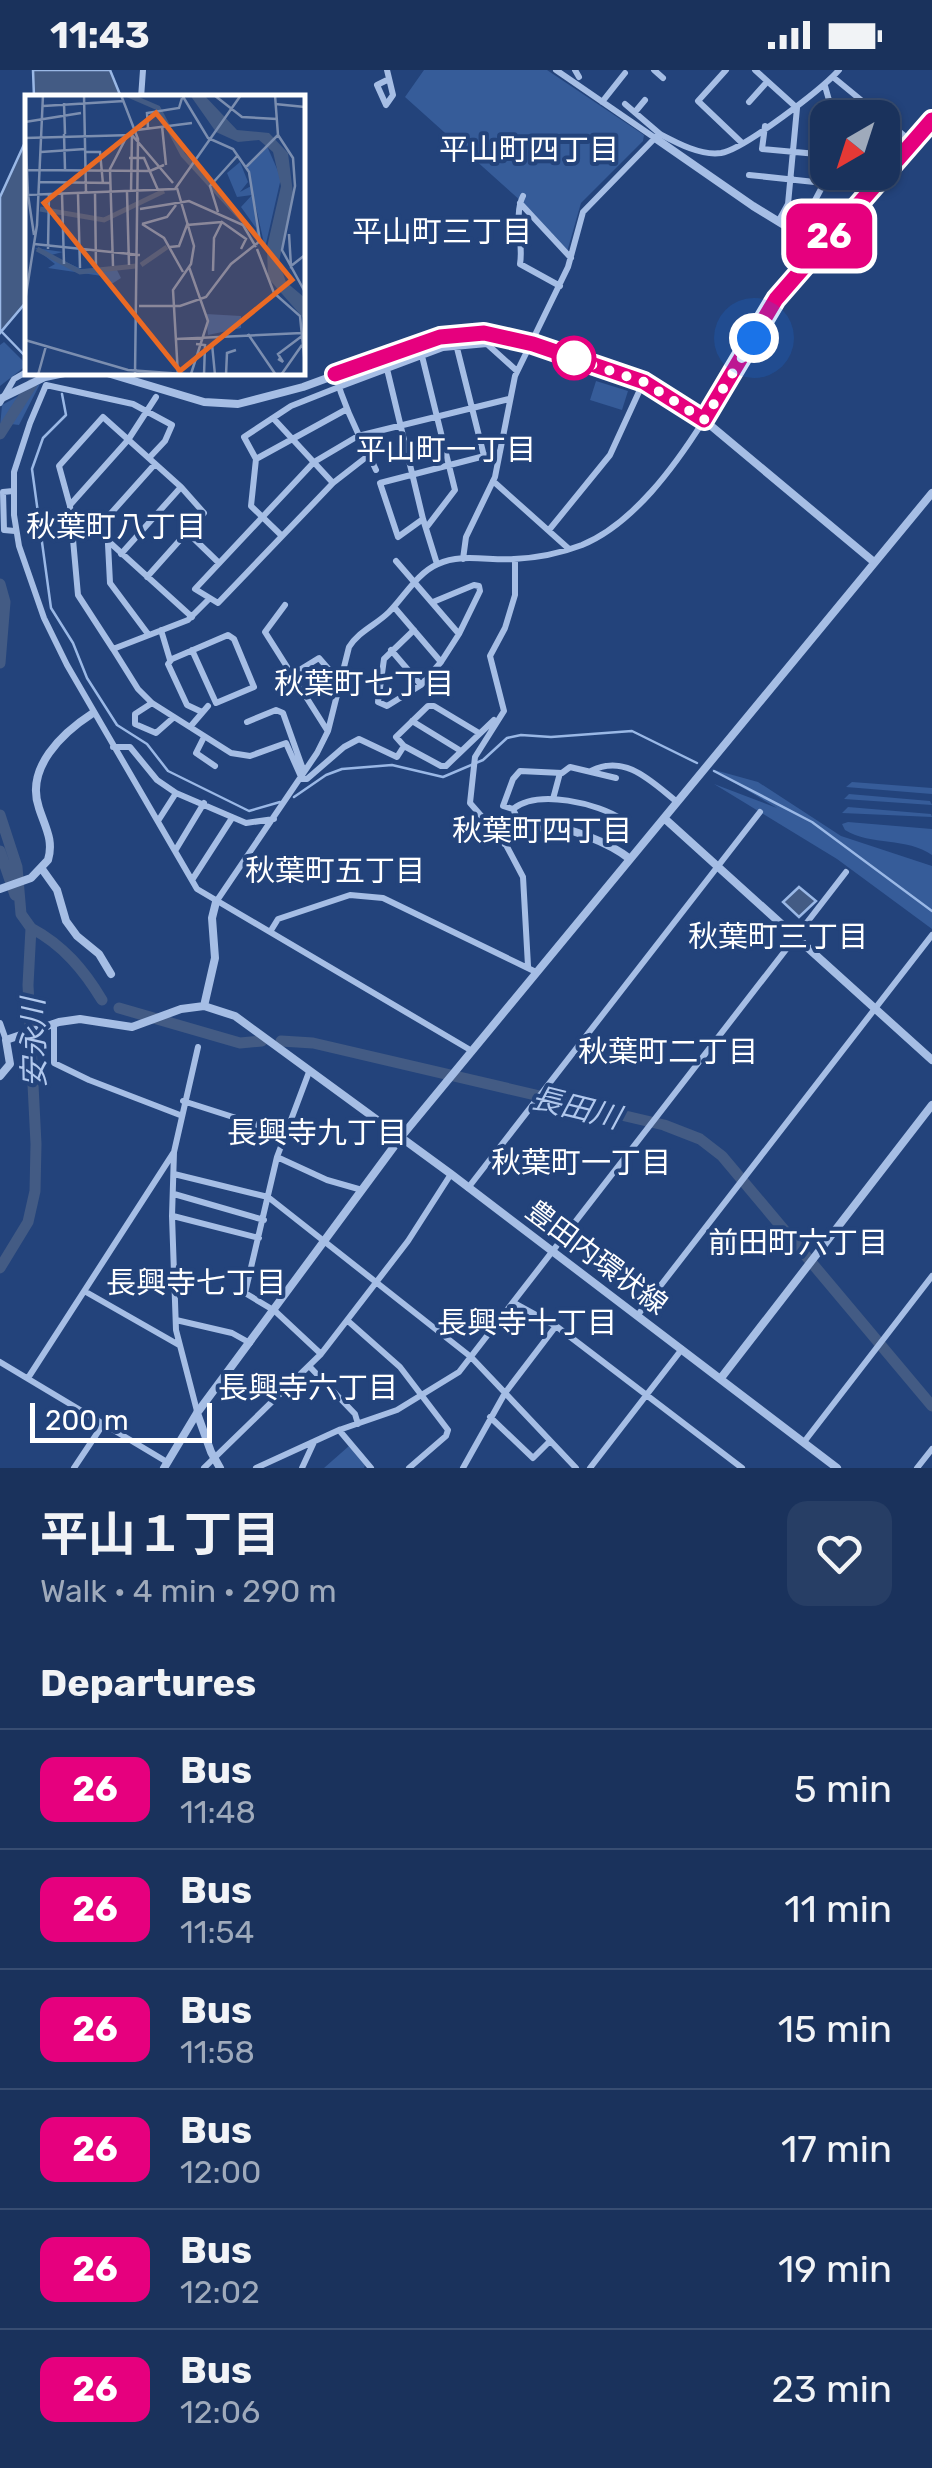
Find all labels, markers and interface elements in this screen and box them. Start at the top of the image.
text: 11:43 [50,12,150,58]
inset map [25,95,305,375]
north arrow [810,100,900,190]
map controls [810,100,900,190]
district label: 平山町四丁目 [439,132,619,168]
line badge: 26 [784,204,874,268]
district label: 平山町三丁目 [352,214,532,250]
text: 26 [806,215,852,257]
your location [729,313,779,363]
unlabelled marker [553,337,595,379]
district label: 平山町一丁目 [356,432,536,468]
district label: 秋葉町八丁目 [26,509,206,545]
district label: 秋葉町七丁目 [274,666,454,702]
district label: 秋葉町四丁目 [452,813,632,849]
district label: 秋葉町五丁目 [245,853,425,889]
district label: 秋葉町三丁目 [688,919,868,955]
water label: 安永川 [15,995,53,1088]
district label: 秋葉町二丁目 [578,1034,758,1070]
water label: 長田川 [528,1080,627,1137]
district label: 長興寺九丁目 [227,1115,407,1151]
district label: 秋葉町一丁目 [491,1145,671,1181]
street label: 豊田内環状線 [520,1194,674,1321]
district label: 前田町六丁目 [708,1225,888,1261]
district label: 長興寺七丁目 [106,1265,286,1301]
district label: 長興寺十丁目 [437,1305,617,1341]
district label: 長興寺六丁目 [218,1370,398,1406]
scale bar [30,1398,212,1442]
text: 200 m [45,1404,129,1437]
button: heart [787,1501,892,1606]
text: 平山１丁目 [40,1506,280,1563]
text: Walk · 4 min · 290 m [40,1572,337,1610]
text: Departures [40,1660,256,1706]
text: Bus [180,1747,252,1793]
text: 5 min [794,1766,892,1812]
text: 26 [72,1768,118,1810]
text: 11:48 [180,1793,256,1831]
text: Bus [180,1867,252,1913]
text: 11 min [784,1886,892,1932]
text: 26 [72,1888,118,1930]
text: 11:54 [180,1913,254,1951]
text: Bus [180,1987,252,2033]
text: 15 min [778,2006,892,2052]
text: 26 [72,2008,118,2050]
text: 11:58 [180,2033,255,2071]
text: Bus [180,2107,252,2153]
text: 17 min [781,2126,892,2172]
text: 26 [72,2128,118,2170]
text: 12:00 [180,2153,261,2191]
text: Bus [180,2227,252,2273]
text: 19 min [778,2246,892,2292]
text: 26 [72,2248,118,2290]
text: 12:02 [180,2273,260,2311]
text: Bus [180,2347,252,2393]
text: 23 min [772,2366,892,2412]
text: 26 [72,2368,118,2410]
text: 12:06 [180,2393,260,2431]

